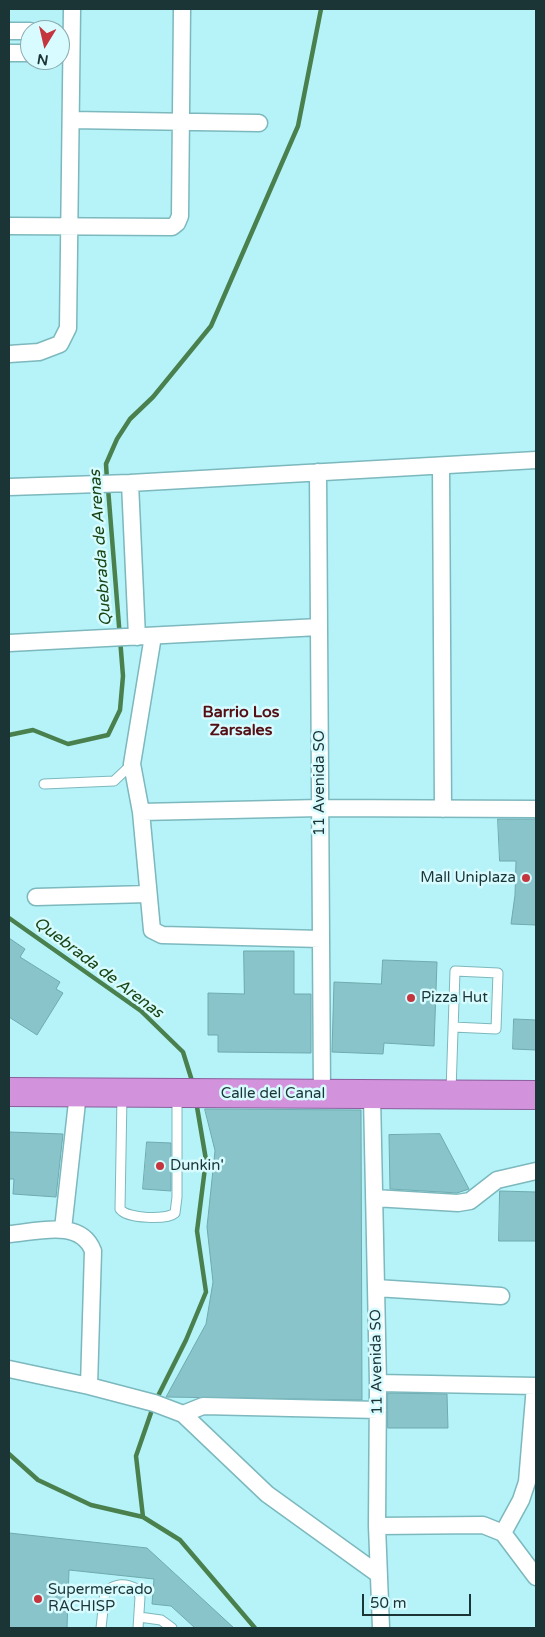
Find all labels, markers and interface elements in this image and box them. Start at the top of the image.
north arrow [20,20,70,70]
text: N [36,50,50,69]
water label: Quebrada de Arenas [86,469,116,627]
district label: Barrio Los Zarsales [203,703,279,741]
street label: 11 Avenida SO [311,730,329,836]
place label: Mall Uniplaza [420,869,516,887]
marker: Mall Uniplaza [520,872,532,884]
water label: Quebrada de Arenas [30,913,166,1023]
place label: Pizza Hut [421,989,488,1007]
marker: Pizza Hut [405,992,417,1004]
street label: Calle del Canal [221,1085,325,1103]
place label: Dunkin' [170,1157,224,1175]
marker: Dunkin' [154,1160,166,1172]
street label: 11 Avenida SO [367,1309,387,1415]
place label: Supermercado RACHISP [48,1581,153,1616]
scale bar [365,1584,474,1616]
marker: Supermercado RACHISP [32,1593,44,1605]
text: 50 m [370,1594,407,1612]

